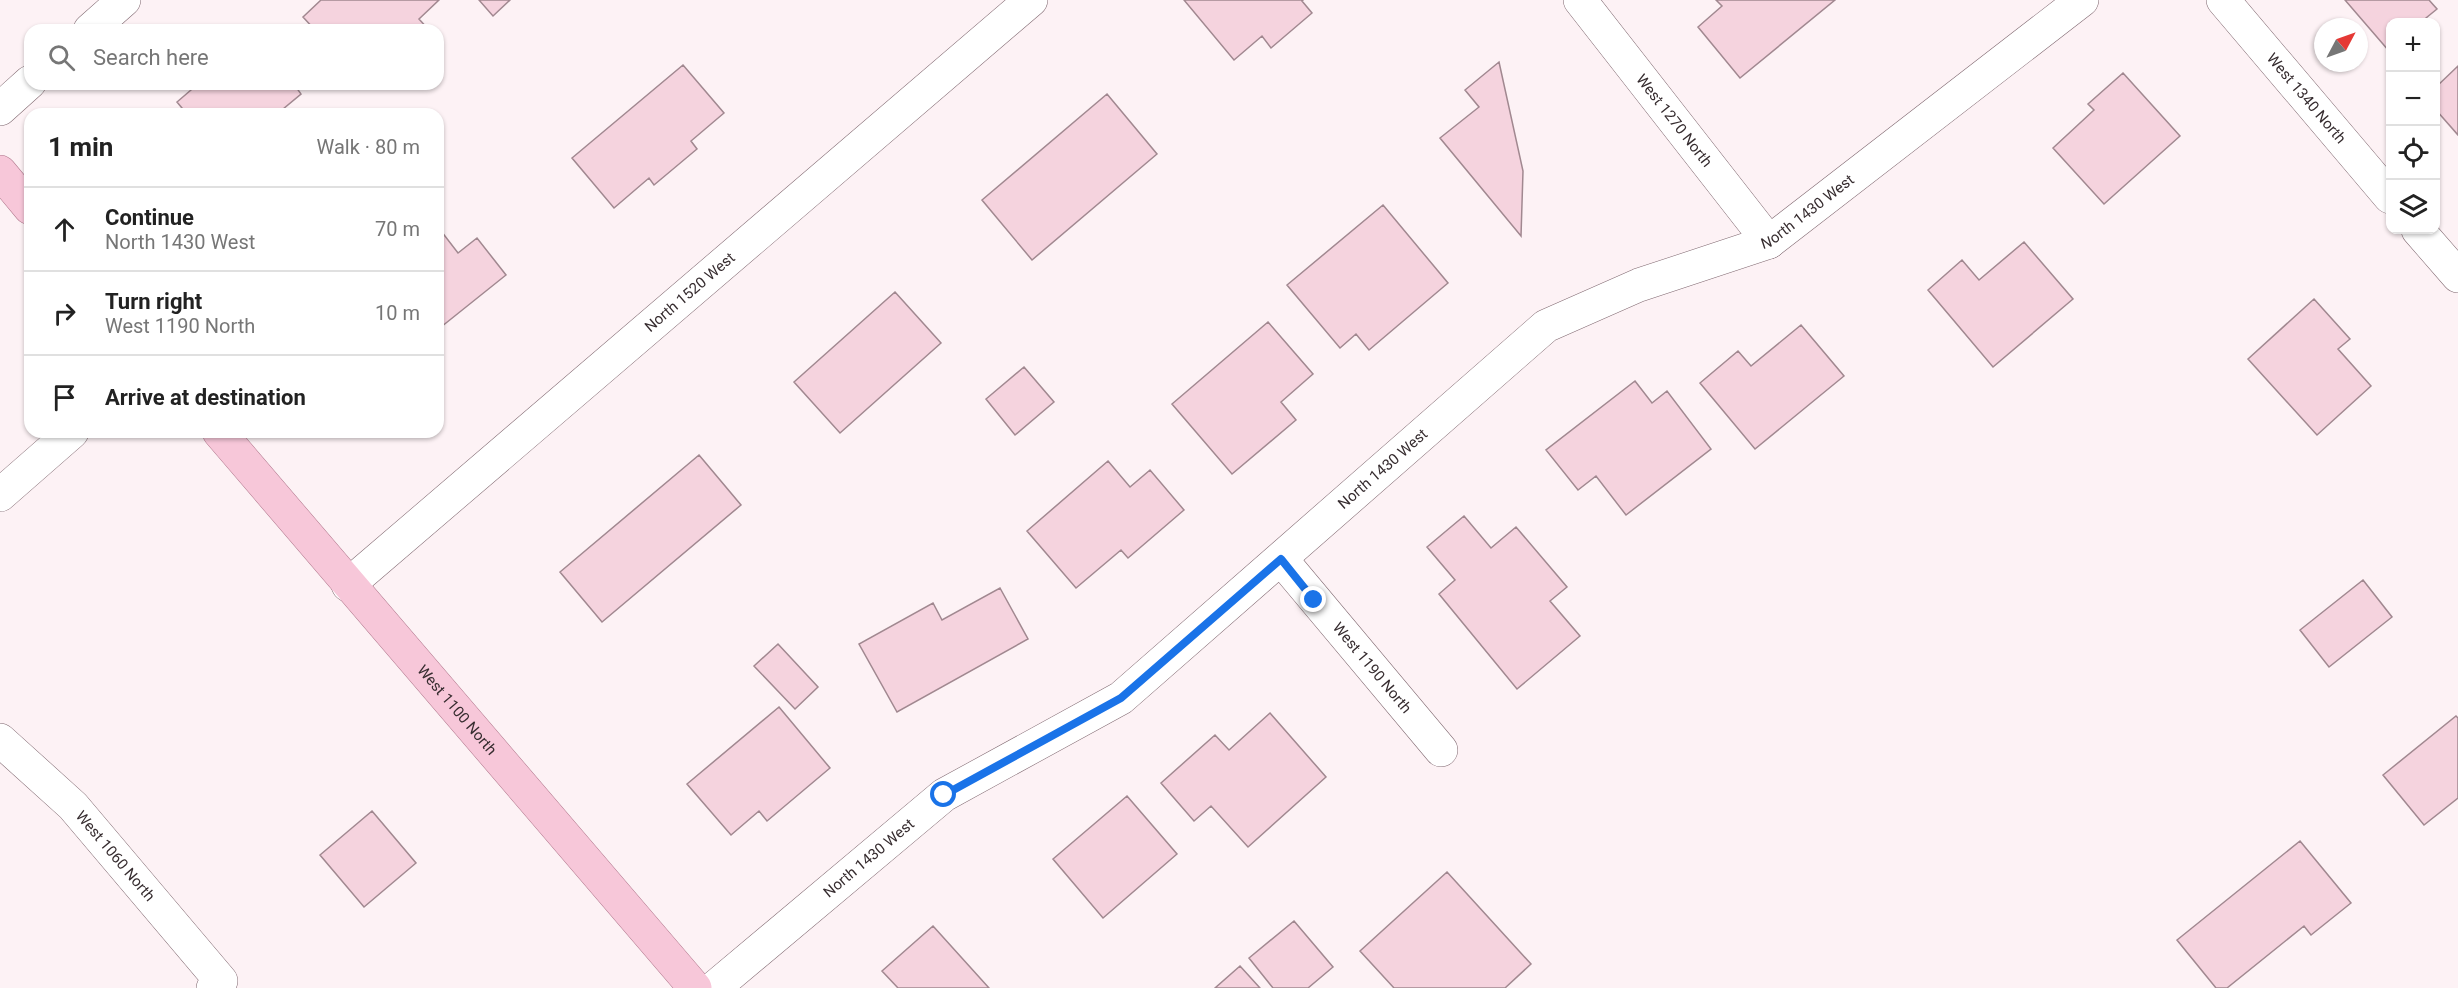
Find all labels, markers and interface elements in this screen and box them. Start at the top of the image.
north arrow [2314,18,2368,72]
map controls [2386,18,2440,234]
button: + [2386,18,2440,72]
search box [24,24,444,90]
icon: search [45,41,78,74]
text: Search here [93,45,209,70]
street label: West 1340 North [2263,50,2350,147]
street label: West 1270 North [1632,71,1716,171]
button: − [2386,72,2440,126]
button: locate [2386,126,2440,180]
text: 1 min [48,132,113,162]
text: Walk · 80 m [317,135,420,159]
street label: North 1430 West [1759,171,1858,253]
button: layers [2386,180,2440,234]
text: Continue [105,205,194,230]
icon: ahead [48,213,81,246]
text: 70 m [375,217,420,241]
text: North 1430 West [105,230,255,254]
street label: North 1520 West [641,249,739,336]
text: Turn right [105,289,202,314]
icon: right [48,297,81,330]
text: 10 m [375,301,420,325]
text: West 1190 North [105,314,255,338]
icon: arrive [48,381,81,414]
text: Arrive at destination [105,385,306,410]
street label: North 1430 West [1334,425,1431,513]
route end [1300,586,1326,612]
street label: West 1190 North [1329,619,1415,717]
street label: West 1100 North [413,661,501,759]
route start [930,781,956,807]
street label: West 1060 North [72,807,159,905]
street label: North 1430 West [820,815,918,901]

